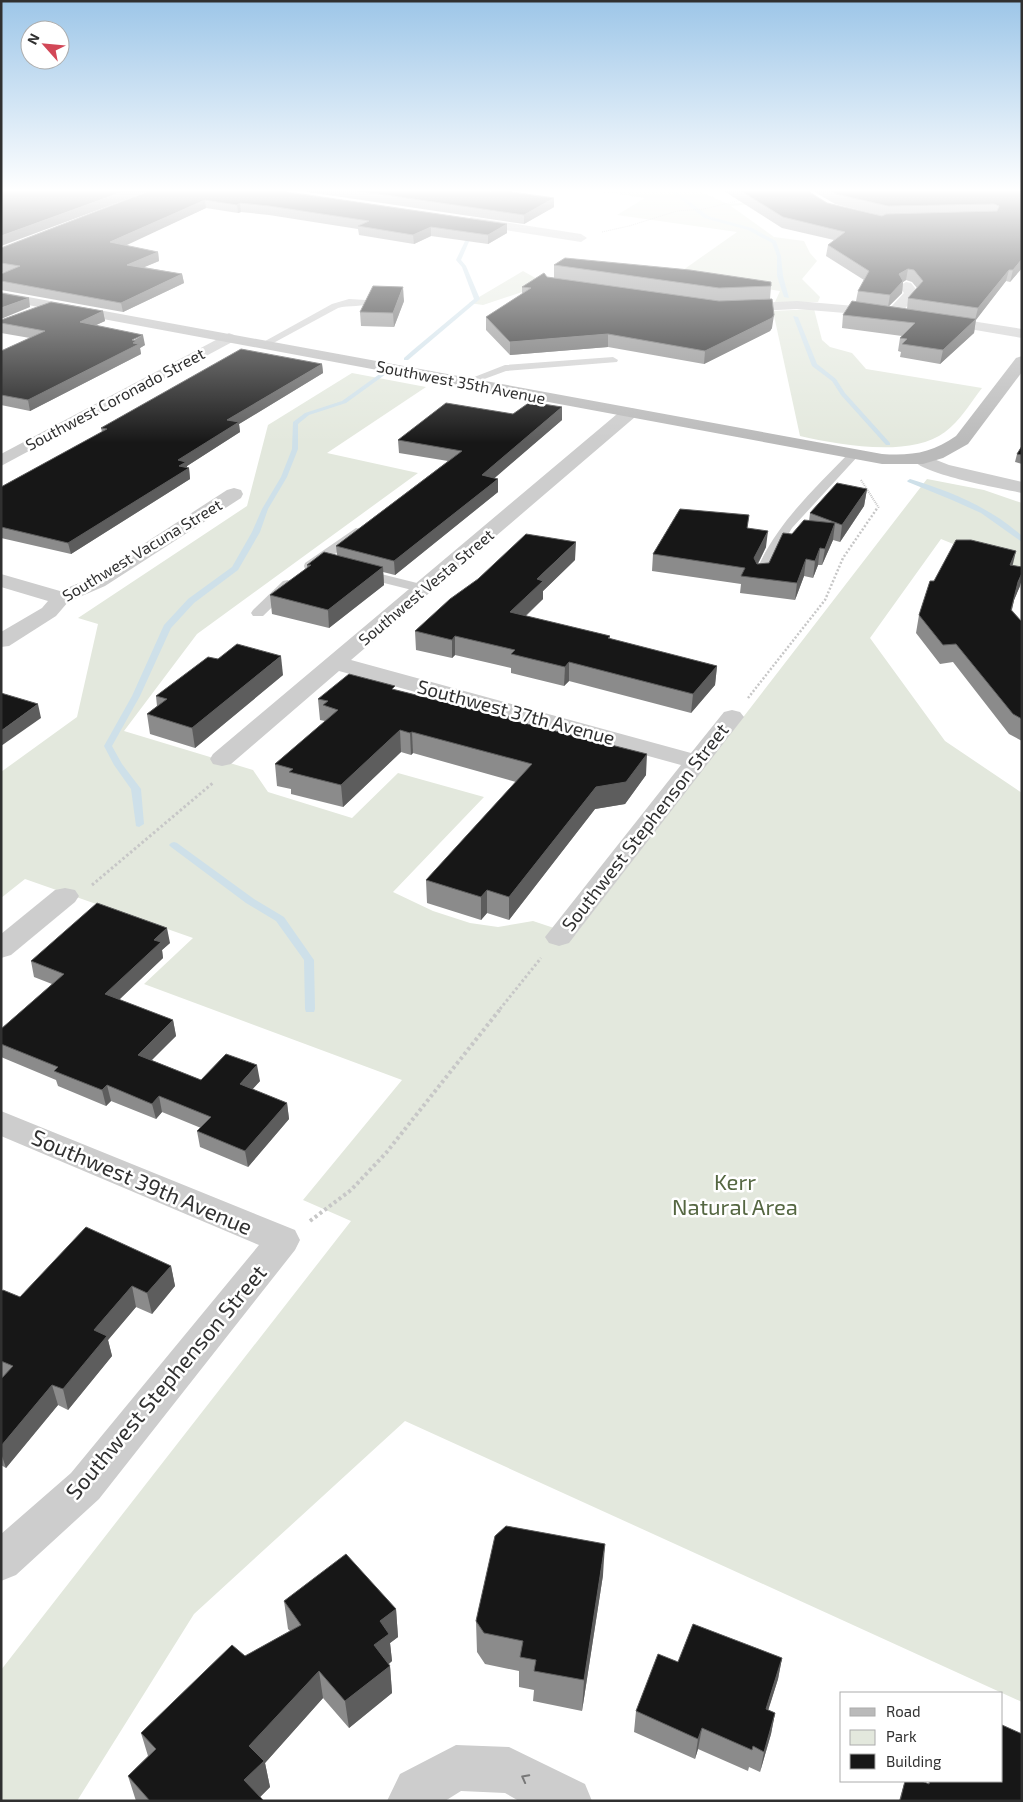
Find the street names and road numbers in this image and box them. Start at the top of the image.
street label: Southwest Coronado Street [22,343,208,454]
street label: Southwest 35th Avenue [375,356,547,407]
street label: Southwest Vacuna Street [58,494,225,605]
street label: Southwest Vesta Street [354,525,497,649]
street label: Southwest 37th Avenue [415,674,617,749]
street label: Southwest Stephenson Street [556,718,733,935]
street label: Southwest 39th Avenue [28,1123,257,1239]
street label: Southwest Stephenson Street [60,1259,271,1504]

